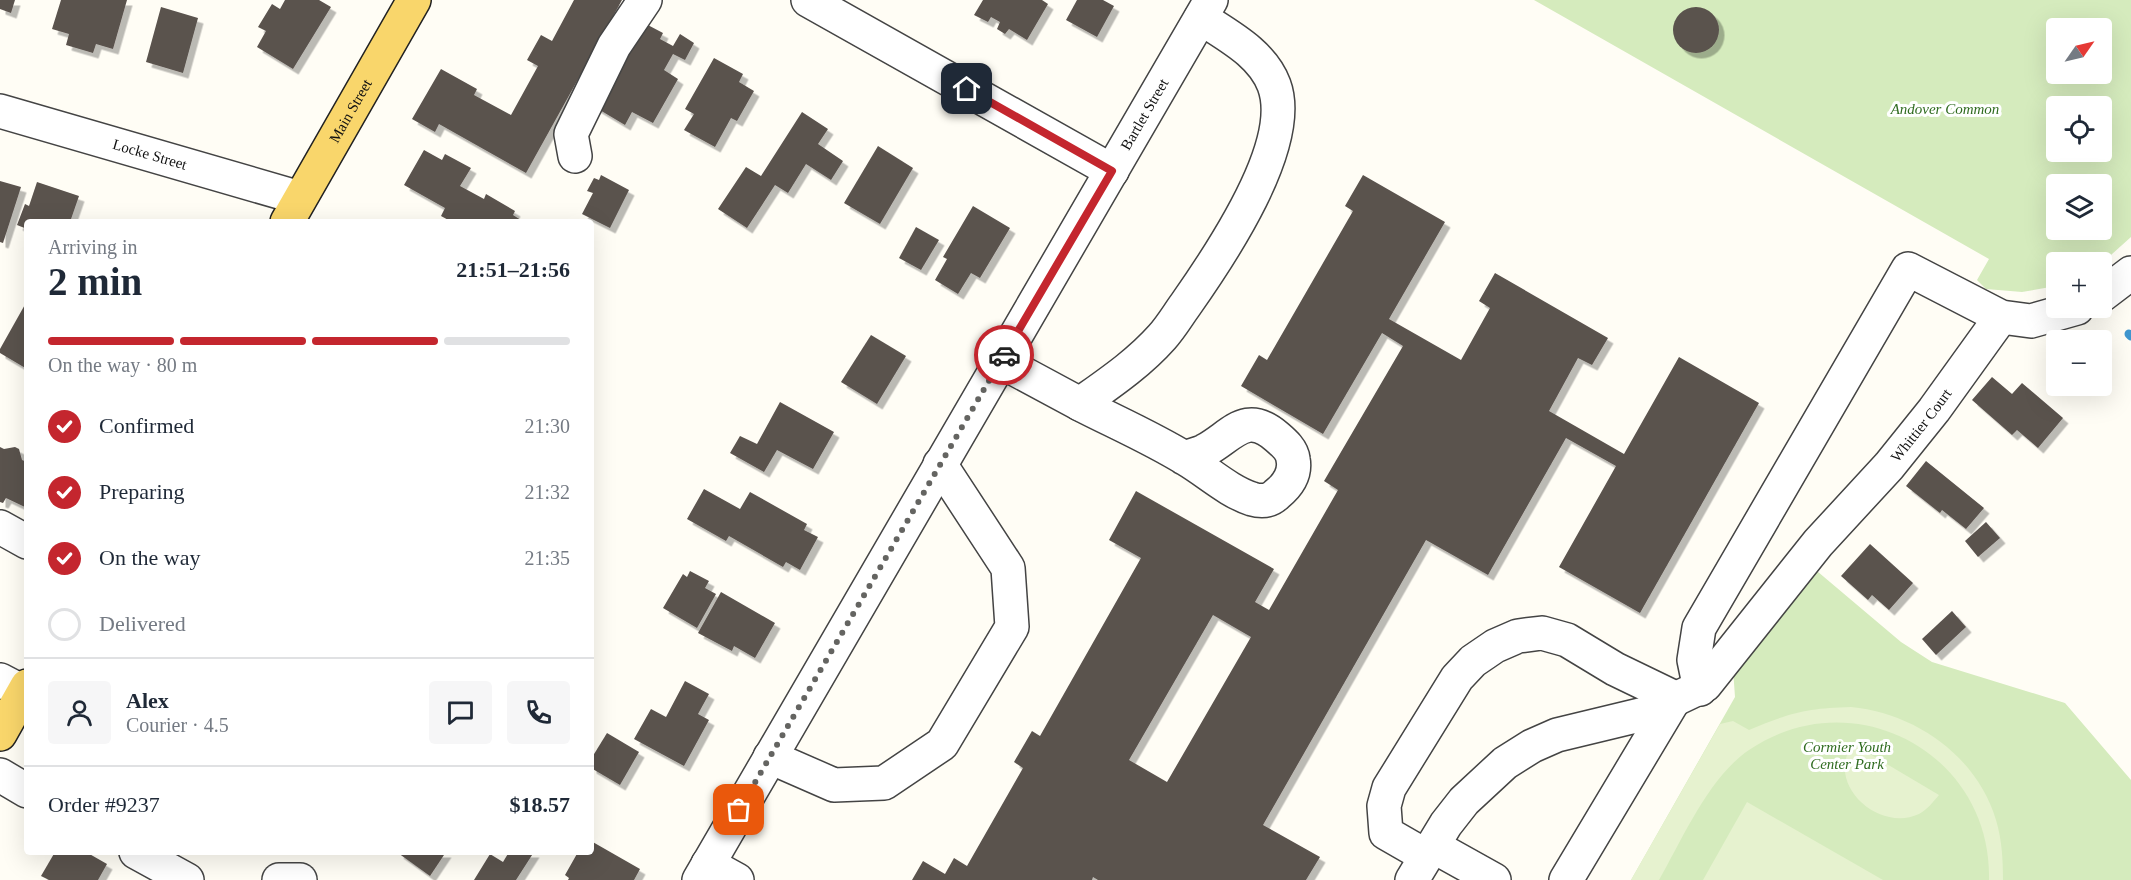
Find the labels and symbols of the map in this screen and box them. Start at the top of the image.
north arrow [2046,18,2112,84]
pin [941,63,992,114]
street label: Bartlet Street [1118,75,1172,153]
street label: Main Street [326,76,375,145]
park label: Andover Common [1890,101,1999,117]
street label: Locke Street [111,136,189,173]
courier [974,325,1034,385]
street label: Whittier Court [1888,385,1955,465]
park label: Cormier Youth Center Park [1803,739,1891,772]
pin [713,784,764,835]

